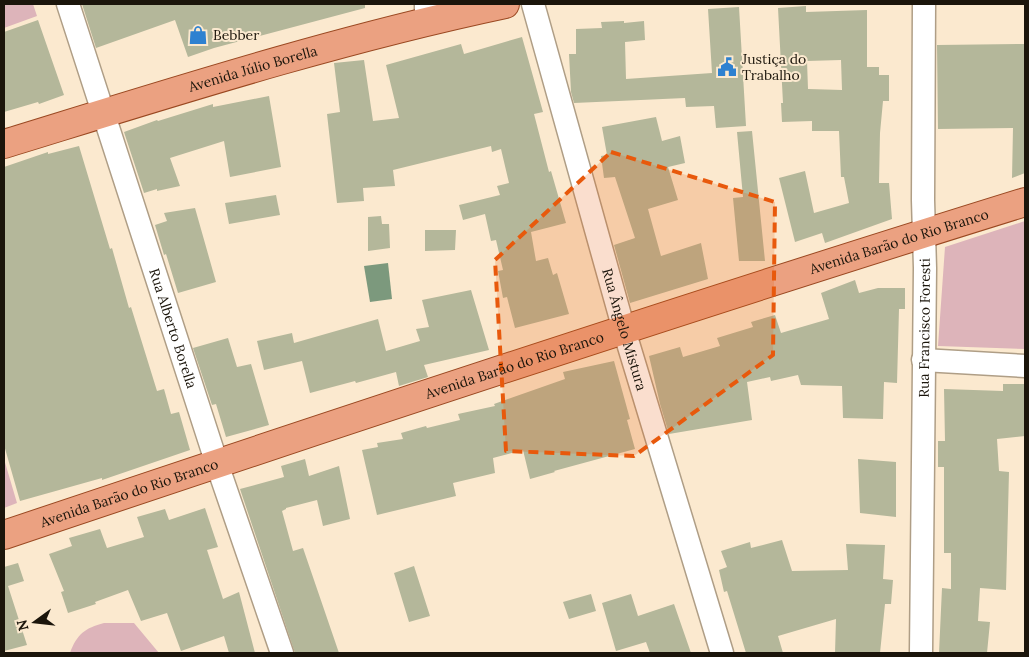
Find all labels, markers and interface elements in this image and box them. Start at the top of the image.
shop icon: Bebber [187,24,209,46]
place label: Bebber [213,26,259,44]
street label: Avenida Júlio Borella [185,42,319,96]
place label: Justiça do Trabalho [741,50,806,84]
public building icon: Justiça do Trabalho [716,56,738,78]
street label: Avenida Barão do Rio Branco [806,205,991,278]
street label: Rua Francisco Foresti [915,258,934,398]
street label: Rua Alberto Borella [145,266,201,391]
street label: Rua Ângelo Mistura [598,266,651,393]
street label: Avenida Barão do Rio Branco [422,328,606,403]
street label: Avenida Barão do Rio Branco [37,455,220,532]
north arrow [10,597,60,647]
text: N [12,618,33,633]

